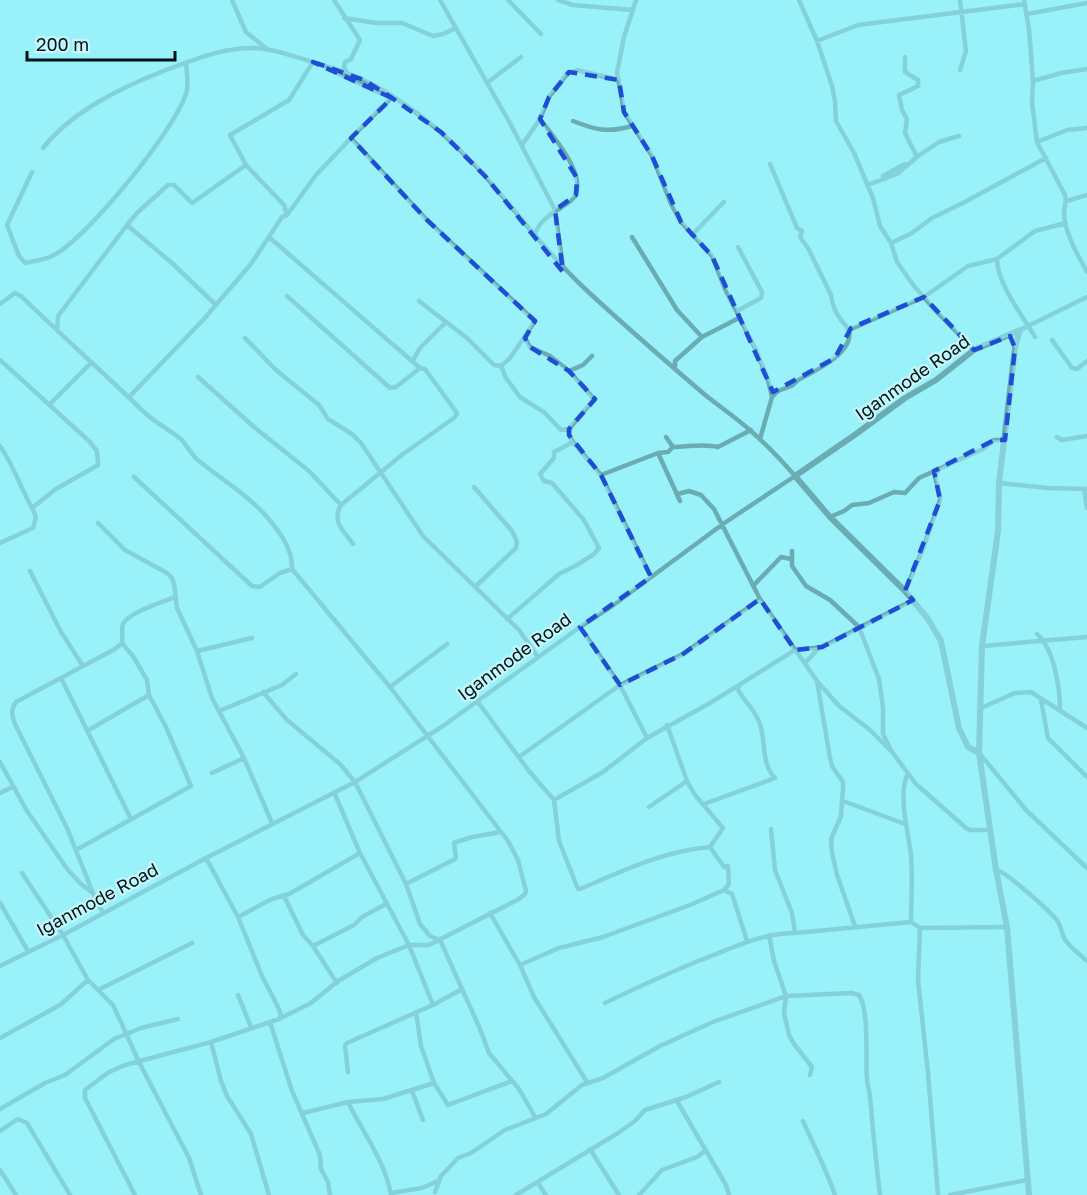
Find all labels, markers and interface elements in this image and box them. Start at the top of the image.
scale bar [27,24,176,62]
text: 200 m [36,33,89,55]
street label: Iganmode Road [850,329,974,425]
street label: Iganmode Road [453,607,575,705]
street label: Iganmode Road [32,858,162,940]

